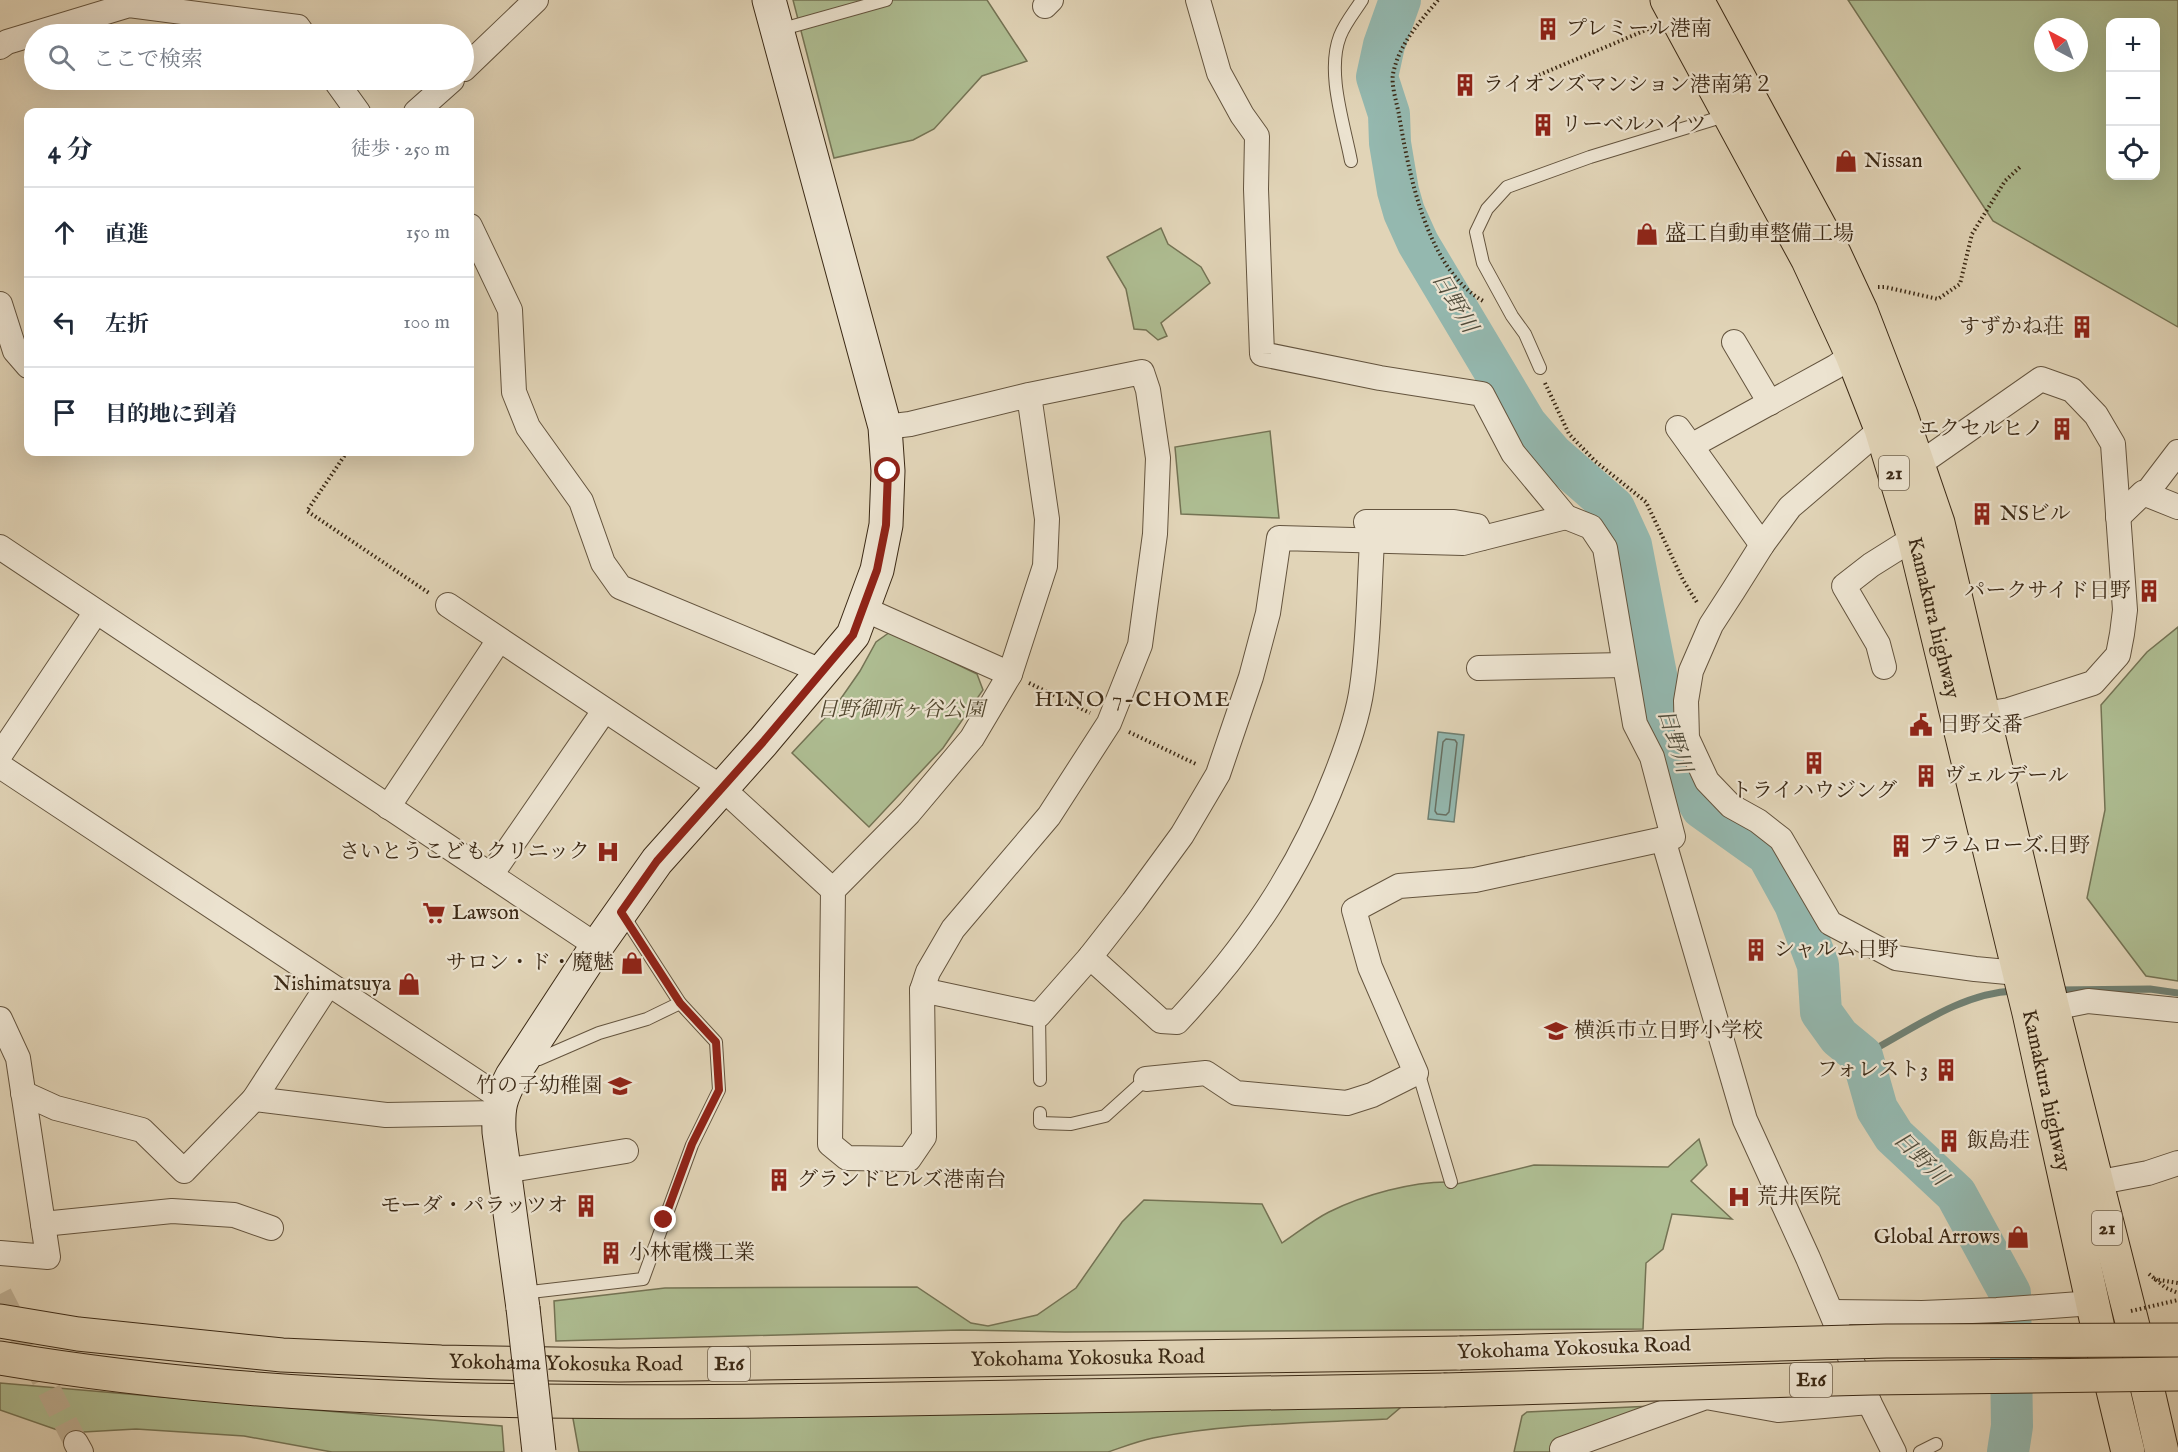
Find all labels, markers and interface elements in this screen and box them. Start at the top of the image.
building icon: プレミール港南 [1535,16,1561,42]
place label: プレミール港南 [1566,16,1712,43]
north arrow [2034,18,2088,72]
map controls [2106,18,2160,180]
button: + [2106,18,2160,72]
search box [24,24,474,90]
icon: search [45,41,78,74]
text: ここで検索 [93,46,203,74]
building icon: ライオンズマンション港南第２ [1452,72,1478,98]
place label: ライオンズマンション港南第２ [1483,72,1774,99]
button: − [2106,72,2160,126]
building icon: リーベルハイツ [1530,112,1556,138]
place label: リーベルハイツ [1561,112,1707,139]
button: locate [2106,126,2160,180]
text: 4 分 [48,134,92,167]
text: 徒歩 · 250 m [351,137,450,162]
shop icon: Nissan [1833,148,1859,174]
place label: Nissan [1864,148,1923,175]
icon: ahead [48,216,81,249]
text: 150 m [406,220,450,245]
text: 直進 [105,221,149,249]
shop icon: 盛工自動車整備工場 [1634,221,1660,247]
place label: 盛工自動車整備工場 [1665,221,1854,248]
water label: 日野川 [1425,267,1484,340]
icon: left [48,306,81,339]
text: 100 m [403,310,450,335]
text: 左折 [105,311,149,339]
place label: すずかね荘 [1959,314,2064,341]
building icon: すずかね荘 [2069,314,2095,340]
icon: arrive [48,396,81,429]
text: 目的地に到着 [105,401,237,429]
place label: エクセルヒノ [1918,416,2044,443]
building icon: エクセルヒノ [2049,416,2075,442]
road number: 21 [1879,456,1909,490]
route start [874,457,900,483]
building icon: NSビル [1969,501,1995,527]
place label: NSビル [2000,501,2071,528]
street label: Kamakura highway [1901,534,1966,702]
place label: パークサイド日野 [1964,578,2131,605]
building icon: パークサイド日野 [2136,578,2162,604]
district label: HINO 7-CHOME [1034,686,1232,714]
park label: 日野御所ヶ谷公園 [817,697,988,724]
water label: 日野川 [1650,705,1698,779]
public building icon: 日野交番 [1908,712,1934,738]
place label: 日野交番 [1939,712,2023,739]
building icon: トライハウジング [1801,750,1827,776]
building icon: ヴェルデール [1913,763,1939,789]
place label: ヴェルデール [1944,763,2069,790]
place label: トライハウジング [1731,778,1897,805]
building icon: プラムローズ.日野 [1888,833,1914,859]
place label: プラムローズ.日野 [1919,833,2090,860]
place label: さいとうこどもクリニック [339,839,590,866]
hospital icon: さいとうこどもクリニック [595,839,621,865]
supermarket icon: Lawson [421,900,447,926]
place label: Lawson [452,900,519,927]
building icon: シャルム日野 [1743,937,1769,963]
place label: シャルム日野 [1774,937,1899,964]
place label: サロン・ド・魔魅 [446,950,614,977]
shop icon: サロン・ド・魔魅 [619,950,645,976]
place label: Nishimatsuya [273,971,392,998]
shop icon: Nishimatsuya [396,971,422,997]
street label: Kamakura highway [2015,1007,2077,1175]
school or university icon: 横浜市立日野小学校 [1543,1018,1569,1044]
place label: 横浜市立日野小学校 [1574,1018,1763,1045]
place label: フォレスト3 [1817,1057,1928,1084]
building icon: フォレスト3 [1933,1057,1959,1083]
place label: 竹の子幼稚園 [476,1073,602,1100]
school or university icon: 竹の子幼稚園 [607,1073,633,1099]
water label: 日野川 [1887,1126,1955,1194]
building icon: 飯島荘 [1936,1128,1962,1154]
place label: 飯島荘 [1967,1128,2030,1155]
building icon: グランドヒルズ港南台 [766,1167,792,1193]
place label: グランドヒルズ港南台 [797,1167,1006,1194]
hospital icon: 荒井医院 [1726,1184,1752,1210]
place label: 荒井医院 [1757,1184,1841,1211]
place label: モーダ・パラッツオ [380,1193,568,1220]
building icon: モーダ・パラッツオ [573,1193,599,1219]
route end [650,1206,676,1232]
road number: 21 [2092,1211,2122,1245]
place label: Global Arrows [1874,1224,2000,1251]
shop icon: Global Arrows [2005,1224,2031,1250]
building icon: 小林電機工業 [598,1240,624,1266]
place label: 小林電機工業 [629,1240,755,1267]
street label: Yokohama Yokosuka Road [1457,1331,1692,1367]
street label: Yokohama Yokosuka Road [970,1343,1206,1373]
road number: E16 [708,1347,750,1381]
street label: Yokohama Yokosuka Road [448,1349,684,1379]
road number: E16 [1790,1363,1832,1397]

